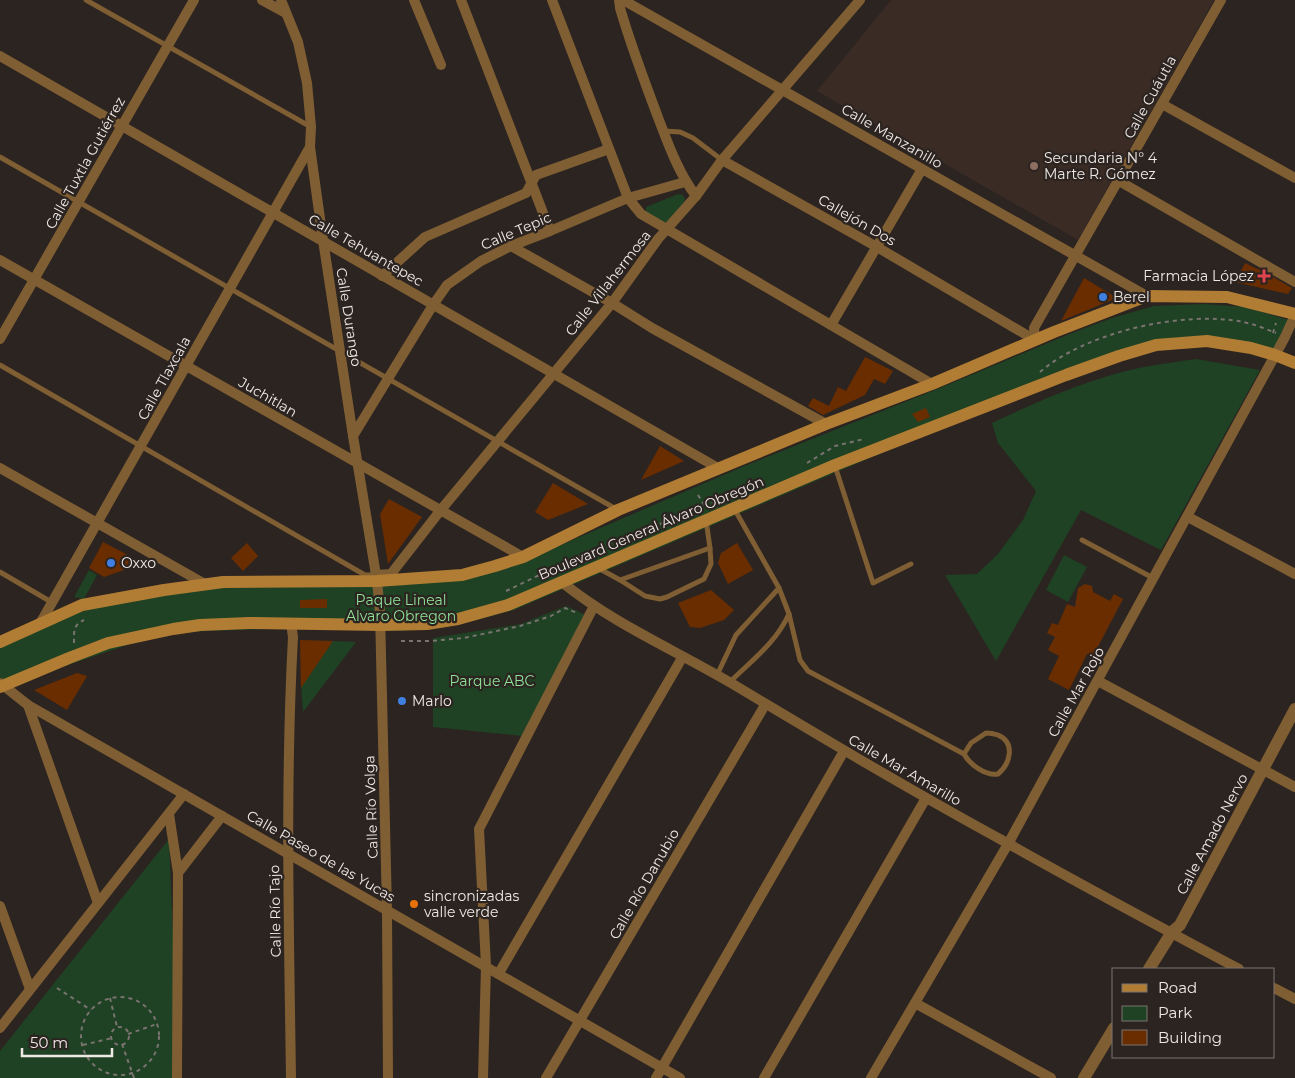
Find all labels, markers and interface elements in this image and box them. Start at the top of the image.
street label: Calle Cuáutla [1120,52,1180,142]
street label: Calle Tuxtla Gutiérrez [41,94,129,232]
street label: Calle Manzanillo [838,100,946,172]
place label: Secundaria N° 4 Marte R. Gómez [1044,149,1158,183]
marker: Secundaria N° 4 Marte R. Gómez [1028,160,1040,172]
street label: Callejón Dos [815,190,899,250]
street label: Calle Tepic [478,208,554,254]
street label: Calle Tehuantepec [305,210,427,290]
street label: Calle Villahermosa [561,227,655,339]
street label: Calle Durango [332,266,366,368]
place label: Farmacia López [1143,267,1254,285]
marker: Farmacia López [1258,270,1270,282]
place label: Berel [1113,288,1150,306]
marker: Berel [1097,291,1109,303]
street label: Calle Tlaxcala [134,333,194,423]
street label: Juchitlan [235,373,300,421]
street label: Boulevard General Álvaro Obregón [536,472,766,584]
place label: Oxxo [121,554,156,572]
marker: Oxxo [105,557,117,569]
park label: Paque Lineal Alvaro Obregon [346,591,456,625]
street label: Calle Mar Rojo [1044,644,1108,740]
park label: Parque ABC [449,672,535,690]
place label: Marlo [412,692,452,710]
marker: Marlo [396,695,408,707]
street label: Calle Mar Amarillo [845,730,965,810]
street label: Calle Río Volga [360,755,382,859]
street label: Calle Amado Nervo [1172,770,1252,898]
street label: Calle Paseo de las Yucas [244,806,399,906]
street label: Calle Río Danubio [605,825,683,943]
street label: Calle Río Tajo [265,864,285,957]
place label: sincronizadas valle verde [424,887,520,921]
marker: sincronizadas valle verde [408,898,420,910]
legend [1112,968,1275,1058]
text: Road [1158,978,1197,997]
text: Park [1158,1003,1192,1022]
scale bar [22,1026,112,1058]
text: Building [1158,1028,1222,1047]
text: 50 m [30,1033,68,1052]

